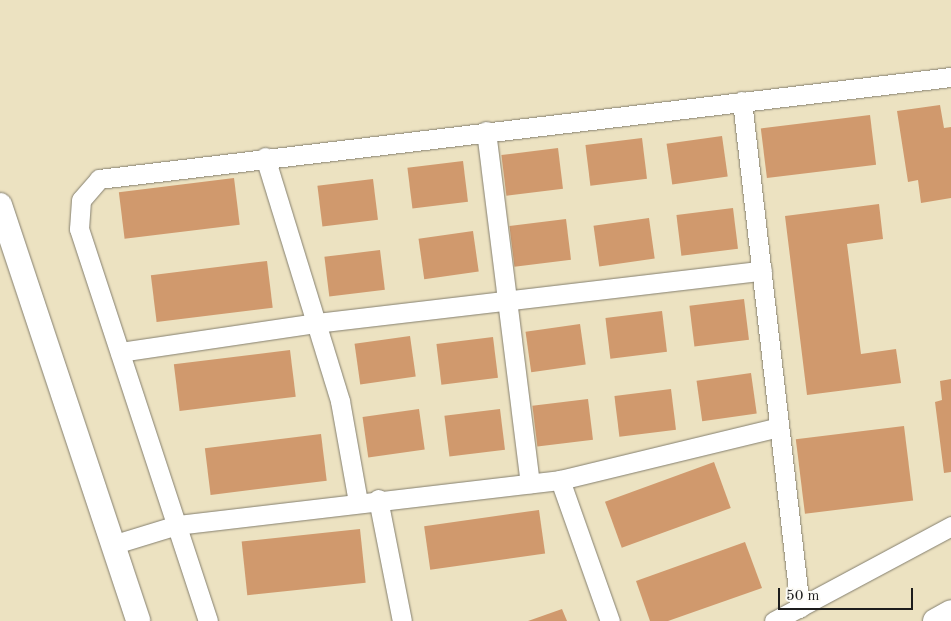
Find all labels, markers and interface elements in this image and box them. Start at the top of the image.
scale bar [781,578,916,610]
text: 50 m [786,589,820,604]

